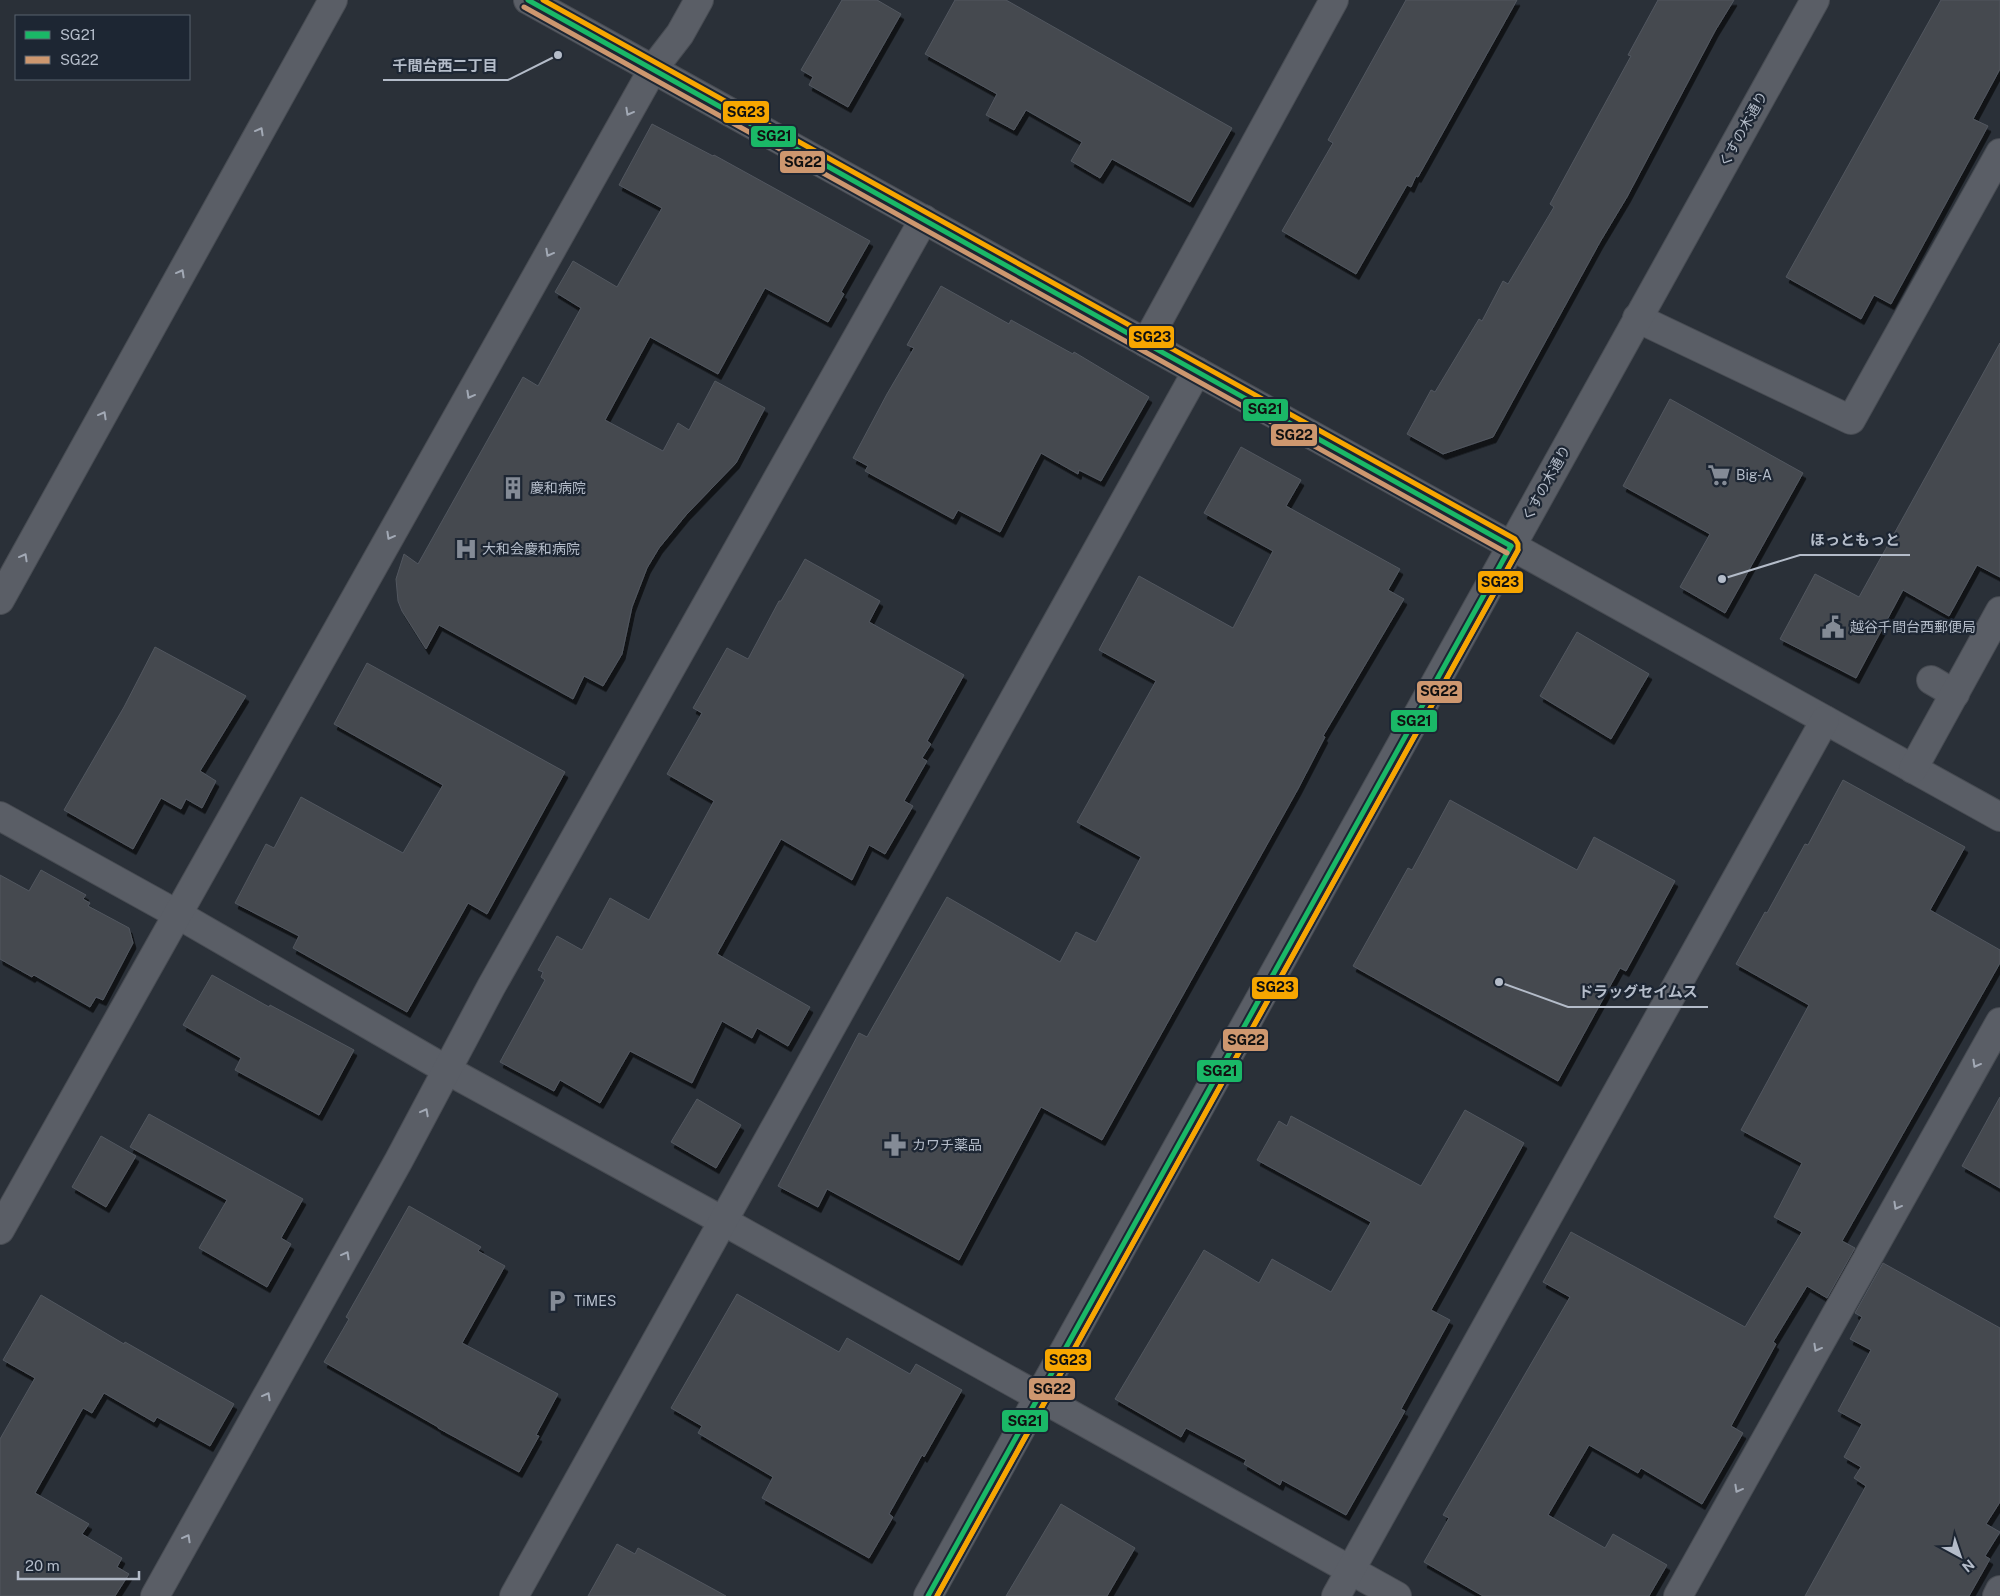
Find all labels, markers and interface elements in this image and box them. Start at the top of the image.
legend [15,15,190,80]
text: SG21 [60,26,96,43]
callout: 千間台西二丁目 [383,50,508,80]
text: SG22 [60,51,99,68]
text: 千間台西二丁目 [392,57,498,74]
street label: くすの木通り [1716,88,1770,170]
line badge: SG23 [722,100,770,124]
text: SG23 [727,104,765,120]
one-way arrow [626,106,636,115]
line badge: SG21 [750,125,797,148]
one-way arrow [254,127,264,136]
text: SG21 [756,128,792,144]
line badge: SG22 [779,150,826,174]
text: SG22 [784,154,822,170]
one-way arrow [546,248,556,257]
one-way arrow [175,269,185,278]
line badge: SG23 [1128,325,1175,349]
text: SG23 [1133,329,1171,345]
one-way arrow [466,389,476,398]
line badge: SG21 [1242,398,1289,422]
text: SG21 [1247,401,1283,417]
one-way arrow [96,411,106,420]
line badge: SG22 [1270,423,1318,447]
text: SG22 [1275,427,1313,443]
street label: くすの木通り [1519,442,1573,524]
supermarket icon: Big-A [1706,462,1732,488]
place label: Big-A [1736,467,1772,483]
building icon: 慶和病院 [500,475,526,501]
place label: 慶和病院 [530,480,586,496]
callout: ほっともっと [1800,525,1910,555]
one-way arrow [386,531,396,540]
text: ほっともっと [1810,531,1900,548]
hospital icon: 大和会慶和病院 [453,536,479,562]
place label: 大和会慶和病院 [482,541,580,557]
one-way arrow [17,553,27,562]
line badge: SG23 [1477,570,1524,594]
text: SG23 [1481,574,1519,590]
public building icon: 越谷千間台西郵便局 [1820,614,1846,640]
place label: 越谷千間台西郵便局 [1850,619,1976,635]
line badge: SG22 [1416,680,1463,704]
text: SG22 [1420,683,1458,699]
line badge: SG21 [1390,709,1438,733]
text: SG21 [1396,713,1432,729]
line badge: SG23 [1251,976,1299,1000]
callout: ドラッグセイムス [1568,977,1708,1007]
text: SG23 [1256,979,1294,995]
text: ドラッグセイムス [1578,983,1698,1000]
line badge: SG22 [1222,1028,1269,1052]
text: SG22 [1227,1032,1265,1048]
line badge: SG21 [1196,1059,1243,1083]
one-way arrow [1972,1059,1982,1068]
text: SG21 [1202,1063,1238,1079]
one-way arrow [418,1109,428,1118]
pharmacy icon: カワチ薬品 [882,1132,908,1158]
place label: カワチ薬品 [912,1137,982,1153]
one-way arrow [1893,1201,1903,1210]
one-way arrow [340,1251,350,1260]
parking icon: TiMES [544,1288,570,1314]
place label: TiMES [574,1293,616,1309]
one-way arrow [1813,1342,1823,1351]
line badge: SG23 [1044,1348,1092,1372]
text: SG23 [1049,1352,1087,1368]
line badge: SG22 [1028,1377,1076,1401]
text: SG22 [1033,1381,1071,1397]
one-way arrow [260,1393,270,1402]
line badge: SG21 [1001,1409,1049,1433]
text: SG21 [1007,1413,1043,1429]
one-way arrow [1734,1484,1744,1493]
north arrow [1935,1531,1985,1581]
one-way arrow [181,1535,191,1544]
scale bar [18,1548,139,1580]
text: N [1959,1556,1978,1576]
text: 20 m [25,1557,60,1574]

